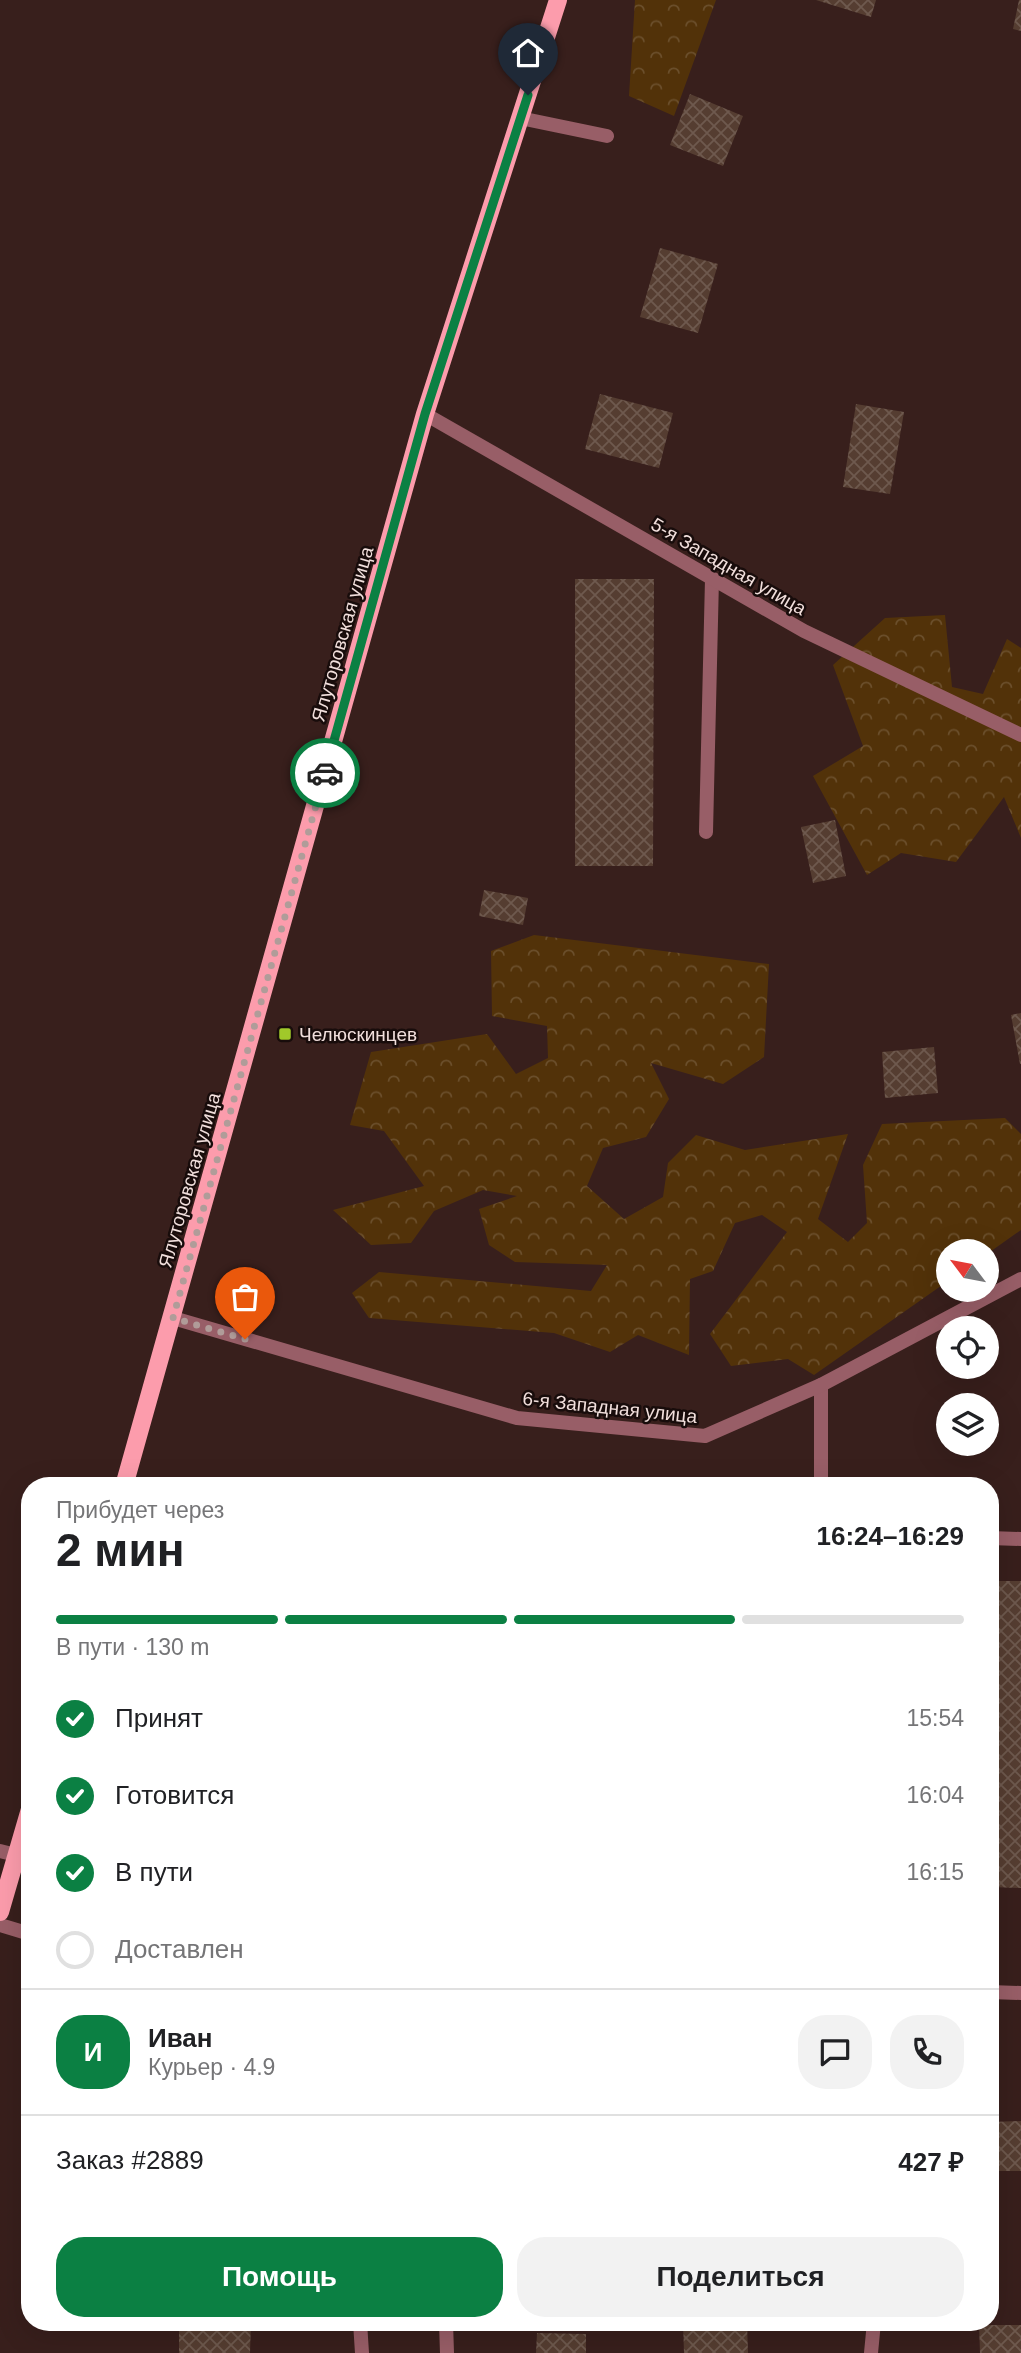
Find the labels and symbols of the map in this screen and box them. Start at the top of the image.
pin [498,23,558,95]
street label: 5-я Западная улица [648,514,810,620]
street label: Ялуторовская улица [307,544,378,724]
courier [290,738,360,808]
place label: Челюскинцев [299,1024,417,1045]
marker: Челюскинцев [277,1026,293,1042]
street label: Ялуторовская улица [154,1090,225,1270]
north arrow [936,1239,999,1302]
pin [215,1267,275,1339]
street label: 6-я Западная улица [522,1388,699,1427]

